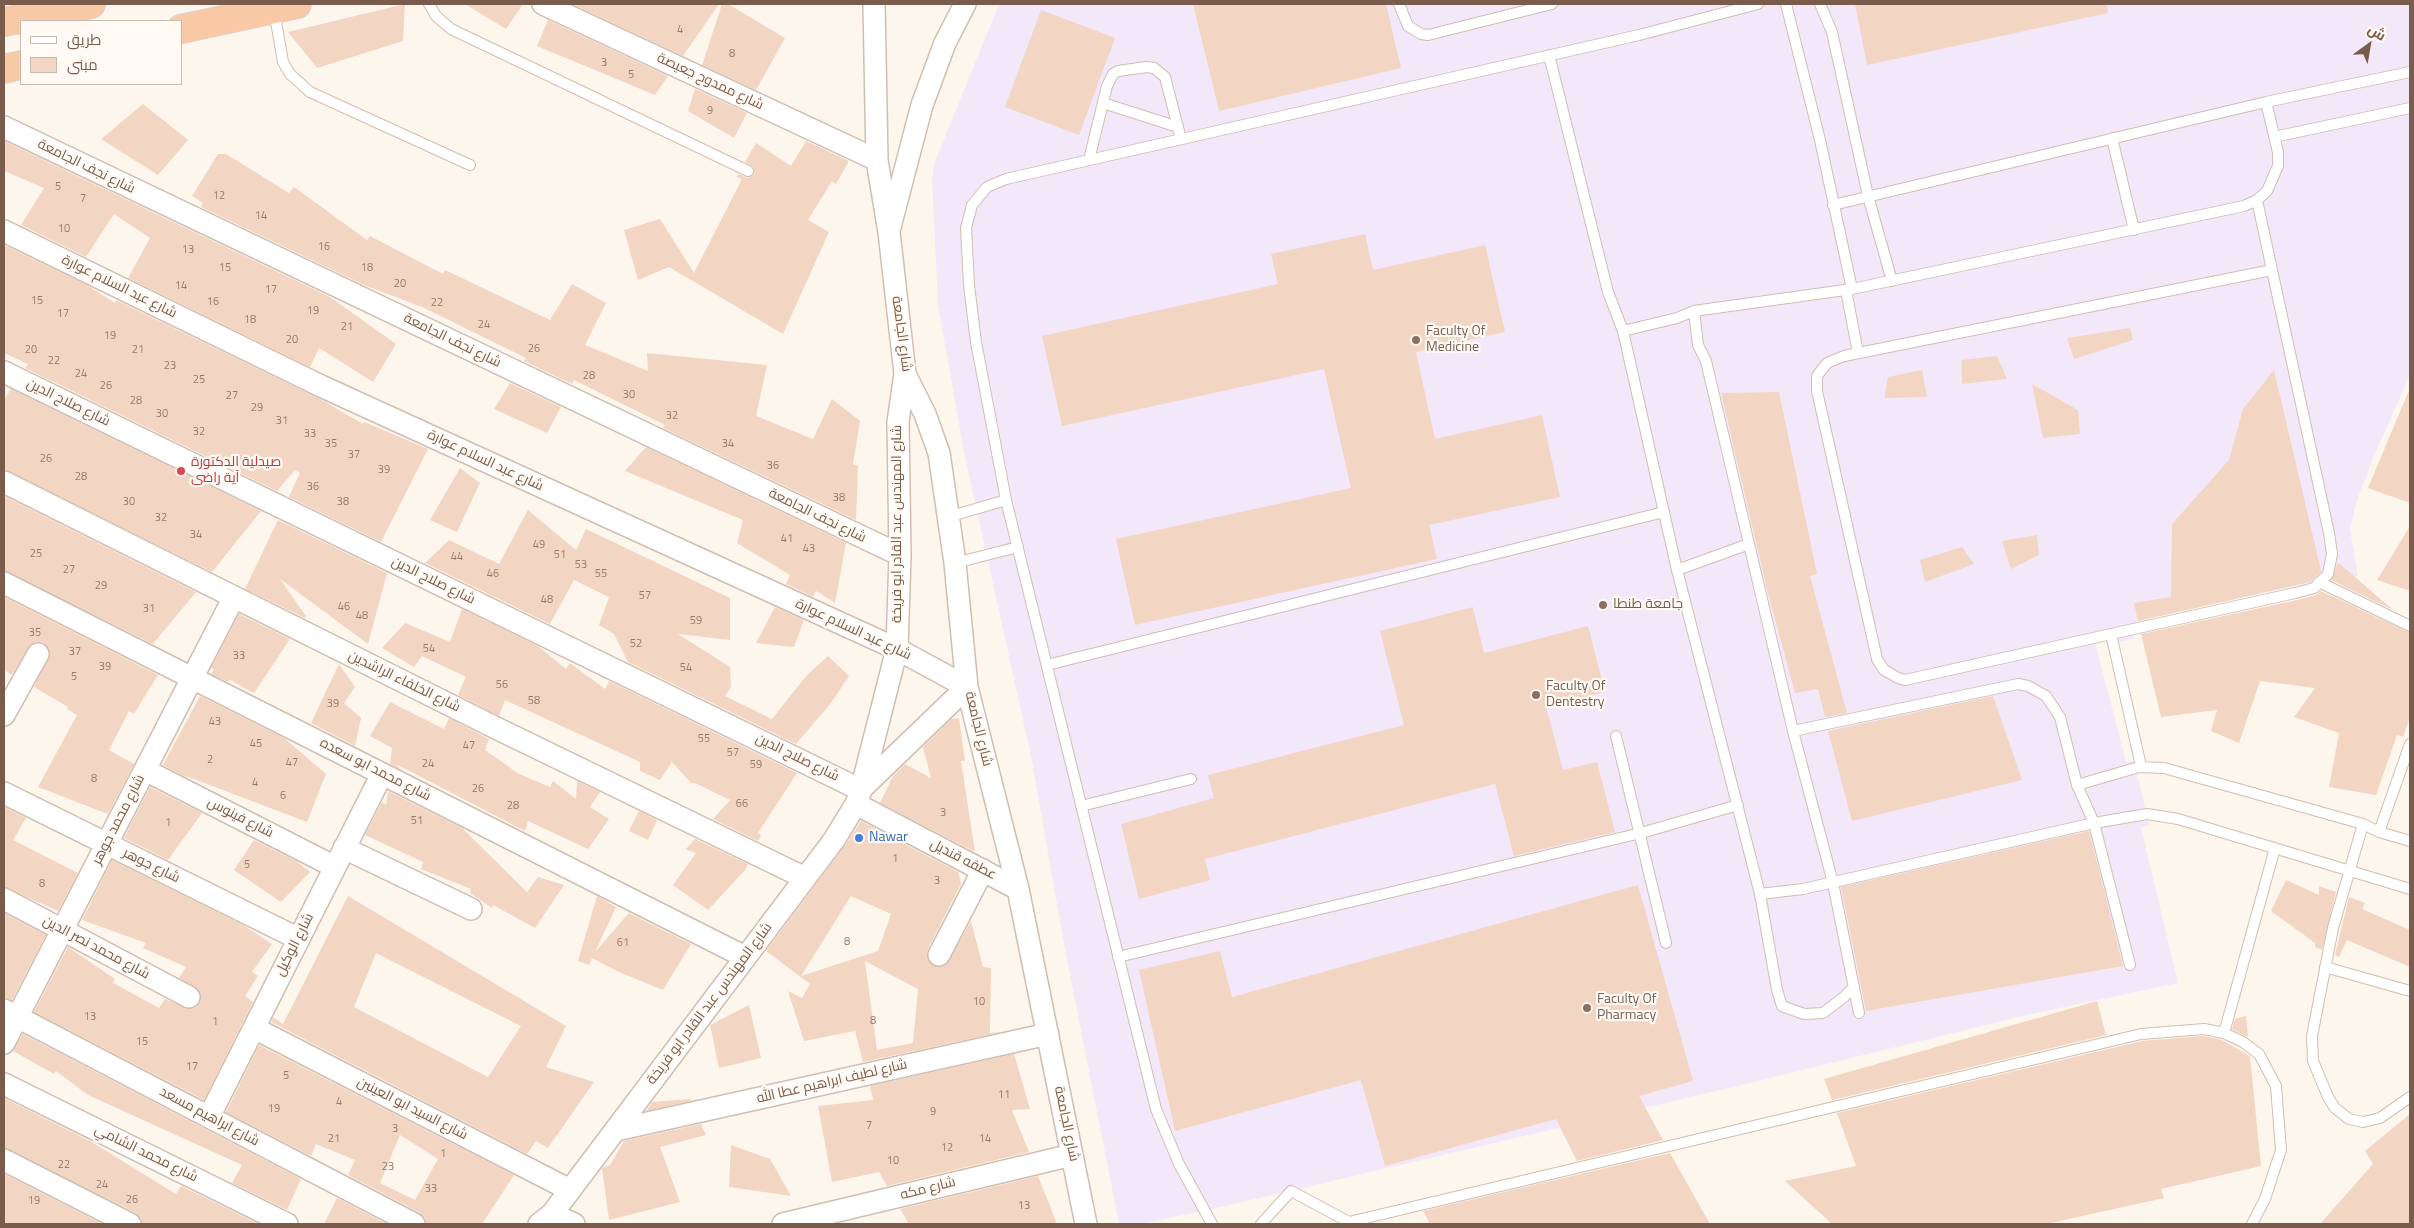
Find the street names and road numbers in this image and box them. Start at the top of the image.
street label: شارع ممدوح جعيصة [654,50,766,114]
street label: شارع نجف الجامعة [35,136,137,198]
street label: شارع عبد السلام عوارة [59,252,179,322]
street label: شارع الجامعة [887,295,915,373]
street label: شارع نجف الجامعة [401,310,503,372]
street label: شارع صلاح الدين [23,376,113,430]
street label: شارع المهندس عبد القادر ابو فريخة [890,425,906,623]
street label: شارع عبد السلام عوارة [424,427,546,495]
street label: شارع نجف الجامعة [766,485,868,547]
street label: شارع صلاح الدين [388,554,478,608]
street label: شارع عبد السلام عوارة [792,596,914,664]
street label: شارع الخلفاء الراشدين [345,648,463,716]
street label: شارع الجامعة [961,690,995,768]
street label: شارع صلاح الدين [752,731,842,785]
street label: شارع محمد ابو سعده [317,735,433,805]
street label: شارع محمد جوهر [89,772,149,868]
street label: شارع فينوس [204,794,276,842]
street label: عطفه قنديل [927,836,999,884]
street label: شارع جوهر [120,845,182,887]
street label: شارع الوكيل [272,911,318,979]
street label: شارع محمد نصر الدين [40,913,152,983]
street label: شارع المهندس عبد القادر ابو فريخة [644,920,776,1088]
street label: شارع لطيف ابراهيم عطا الله [755,1056,909,1108]
street label: شارع السيد ابو العينين [354,1074,470,1144]
street label: شارع ابراهيم مسعد [156,1084,262,1150]
street label: شارع الجامعة [1050,1085,1082,1163]
street label: شارع محمد الشامي [92,1122,200,1186]
street label: شارع مكه [899,1174,957,1204]

